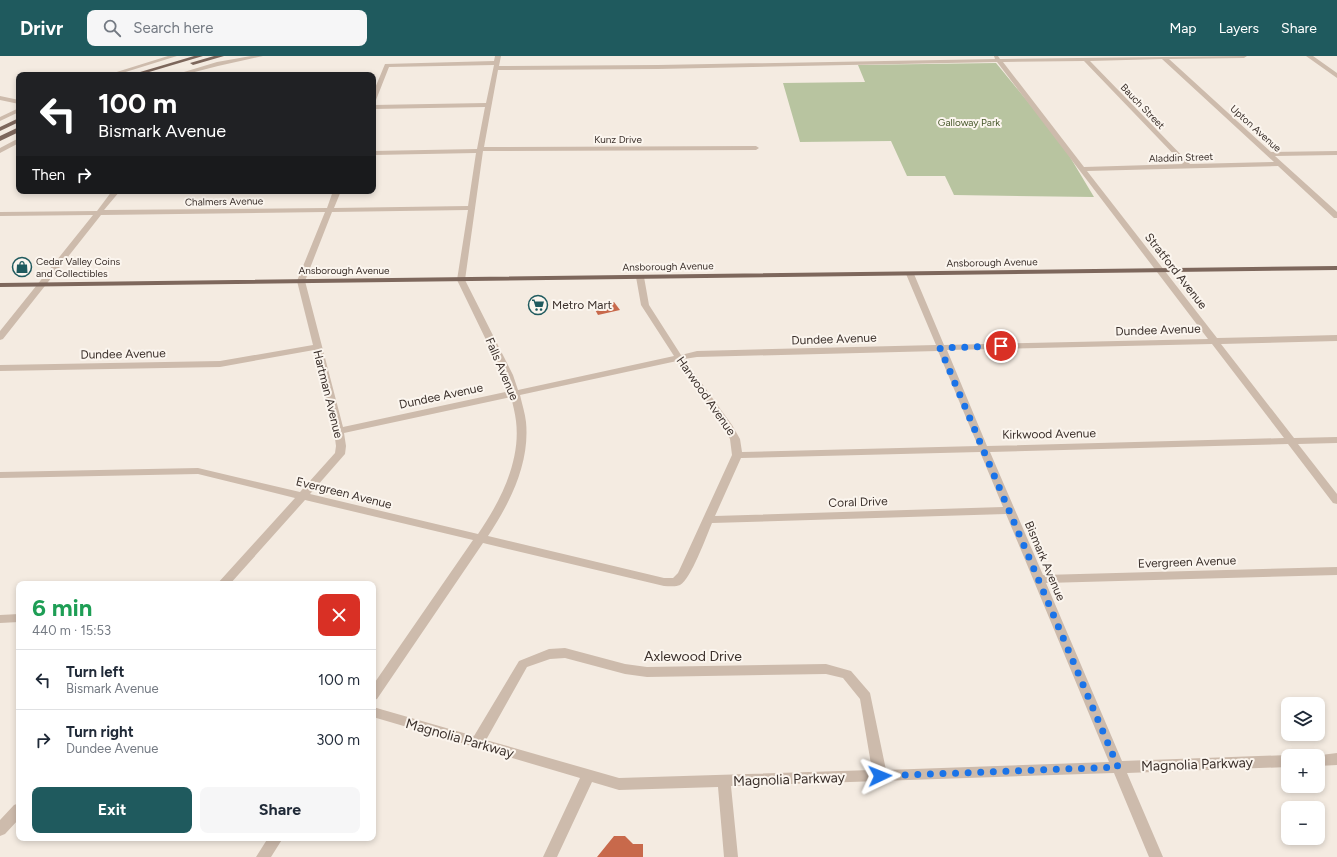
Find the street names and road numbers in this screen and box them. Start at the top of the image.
street label: Bauch Street [1118,81,1168,132]
street label: Upton Avenue [1227,102,1284,155]
street label: Kunz Drive [594,133,642,146]
street label: Aladdin Street [1149,150,1214,165]
street label: Chalmers Avenue [185,194,264,209]
street label: Stratford Avenue [1142,230,1210,312]
street label: Ansborough Avenue [946,255,1038,270]
street label: Ansborough Avenue [622,259,714,274]
street label: Ansborough Avenue [298,264,390,277]
street label: Dundee Avenue [1115,321,1201,338]
street label: Dundee Avenue [791,330,877,347]
street label: Falls Avenue [482,335,522,403]
street label: Dundee Avenue [80,346,166,362]
street label: Hartman Avenue [310,348,346,440]
street label: Harwood Avenue [674,354,739,438]
street label: Dundee Avenue [398,380,485,412]
street label: Kirkwood Avenue [1002,426,1096,442]
street label: Evergreen Avenue [295,474,394,512]
street label: Coral Drive [828,494,888,510]
street label: Bismark Avenue [1022,519,1068,603]
street label: Evergreen Avenue [1138,553,1237,571]
street label: Axlewood Drive [644,648,742,665]
street label: Magnolia Parkway [404,715,517,762]
street label: Magnolia Parkway [1141,754,1254,775]
street label: Magnolia Parkway [733,769,846,790]

